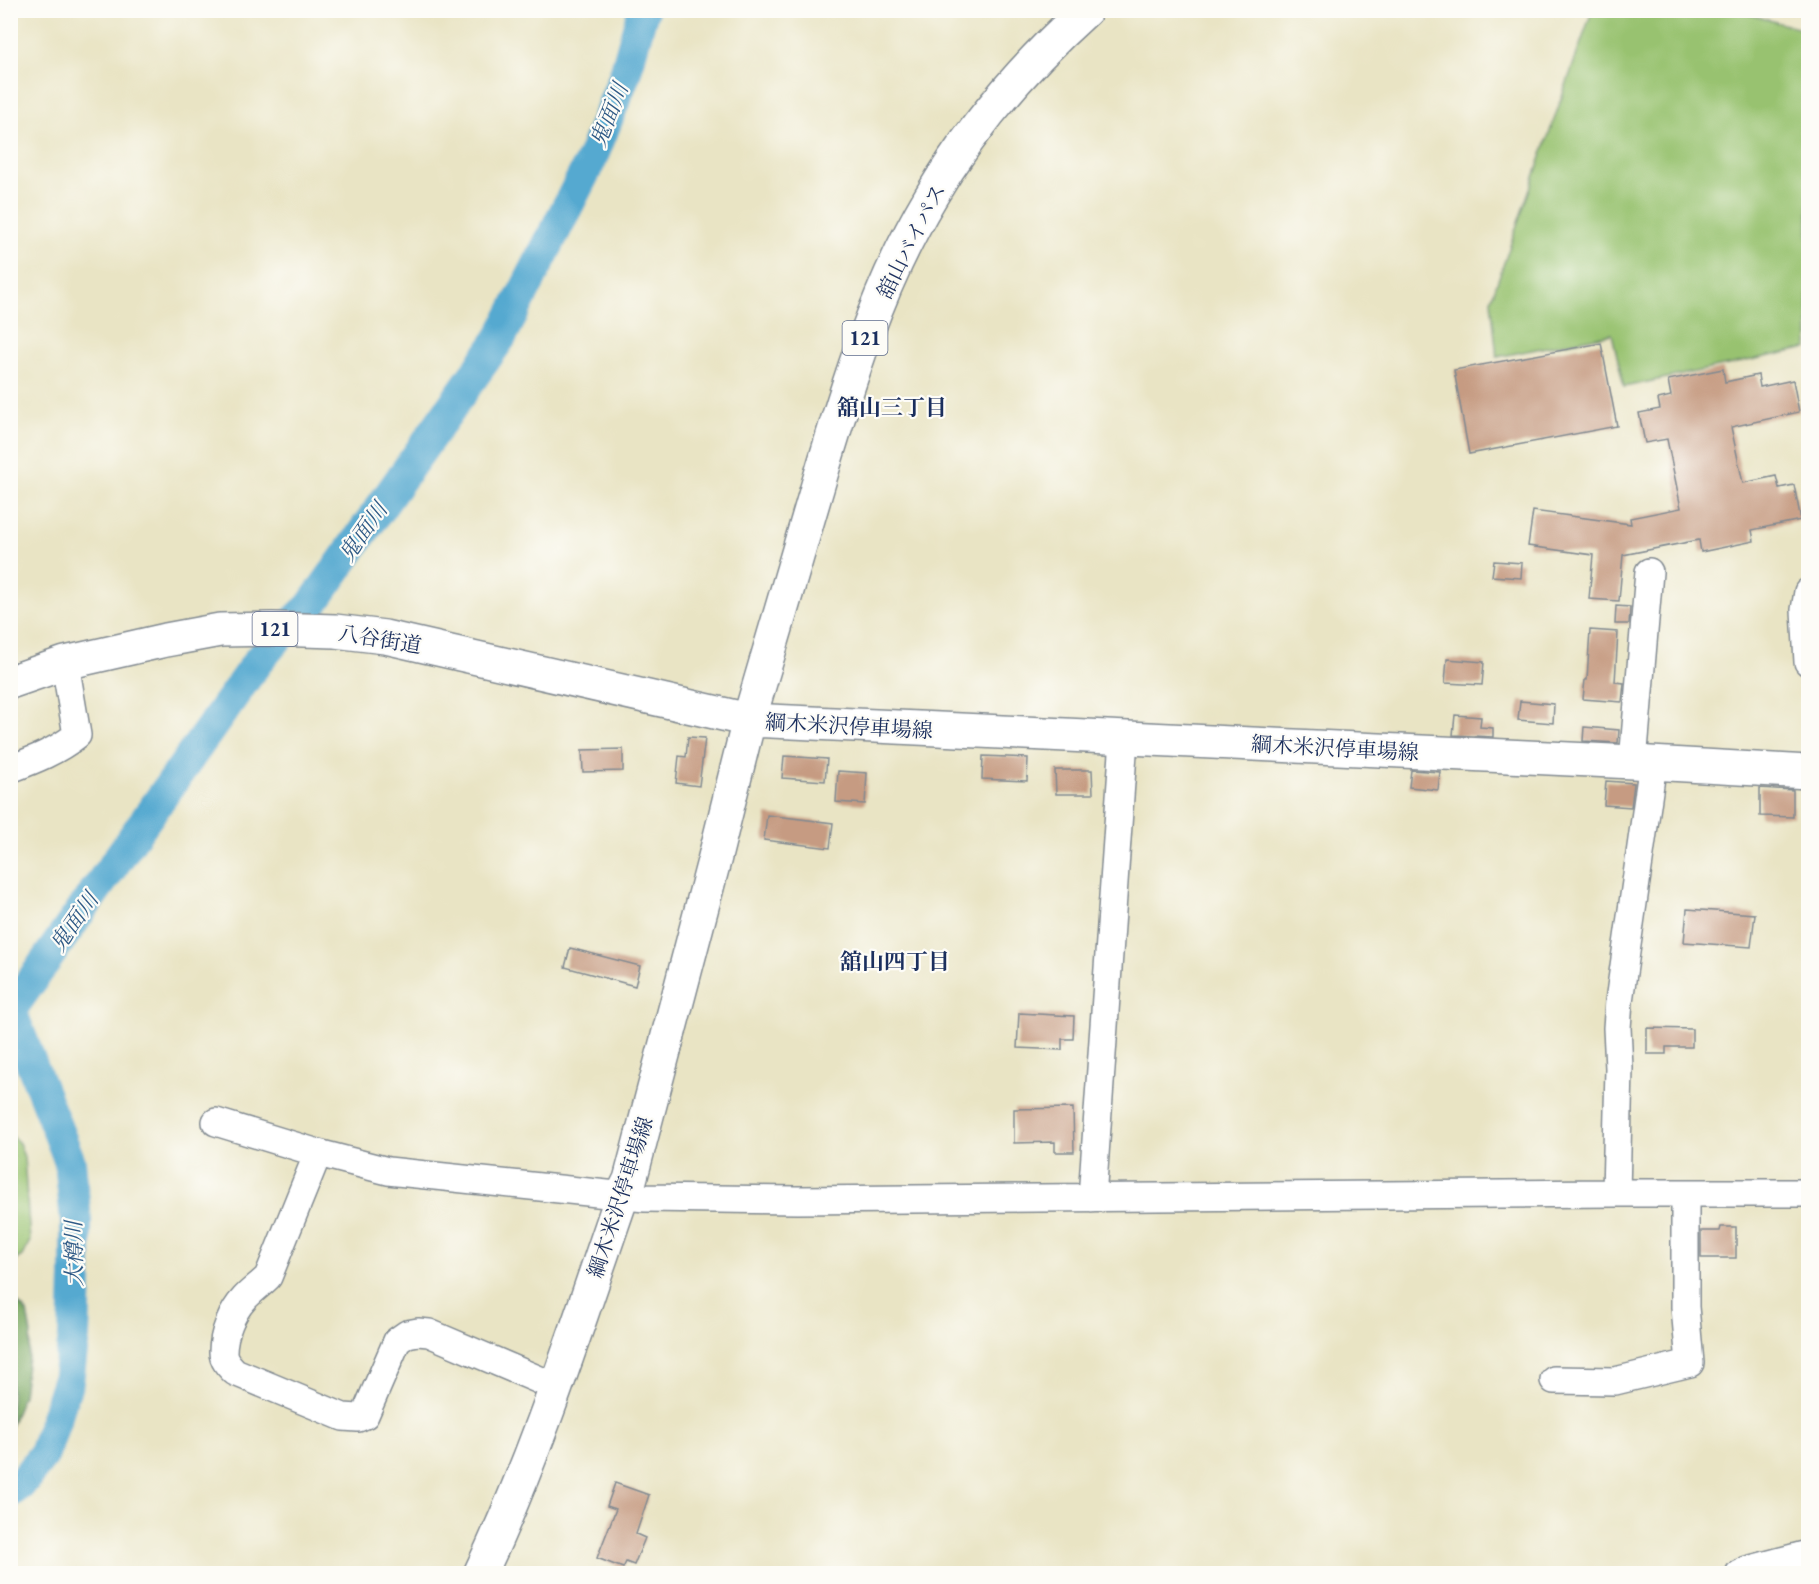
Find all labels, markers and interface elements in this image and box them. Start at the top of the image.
water label: 鬼面川 [583,77,636,151]
street label: 舘山バイパス [870,179,952,303]
road number: 121 [842,321,888,355]
district label: 舘山三丁目 [837,393,947,422]
water label: 鬼面川 [332,495,395,567]
road number: 121 [252,612,298,646]
street label: 八谷街道 [336,619,424,659]
street label: 綱木米沢停車場線 [764,708,934,744]
street label: 綱木米沢停車場線 [1250,730,1420,766]
water label: 鬼面川 [43,885,106,957]
district label: 舘山四丁目 [840,947,950,976]
street label: 綱木米沢停車場線 [581,1113,659,1281]
water label: 大樽川 [59,1219,89,1287]

